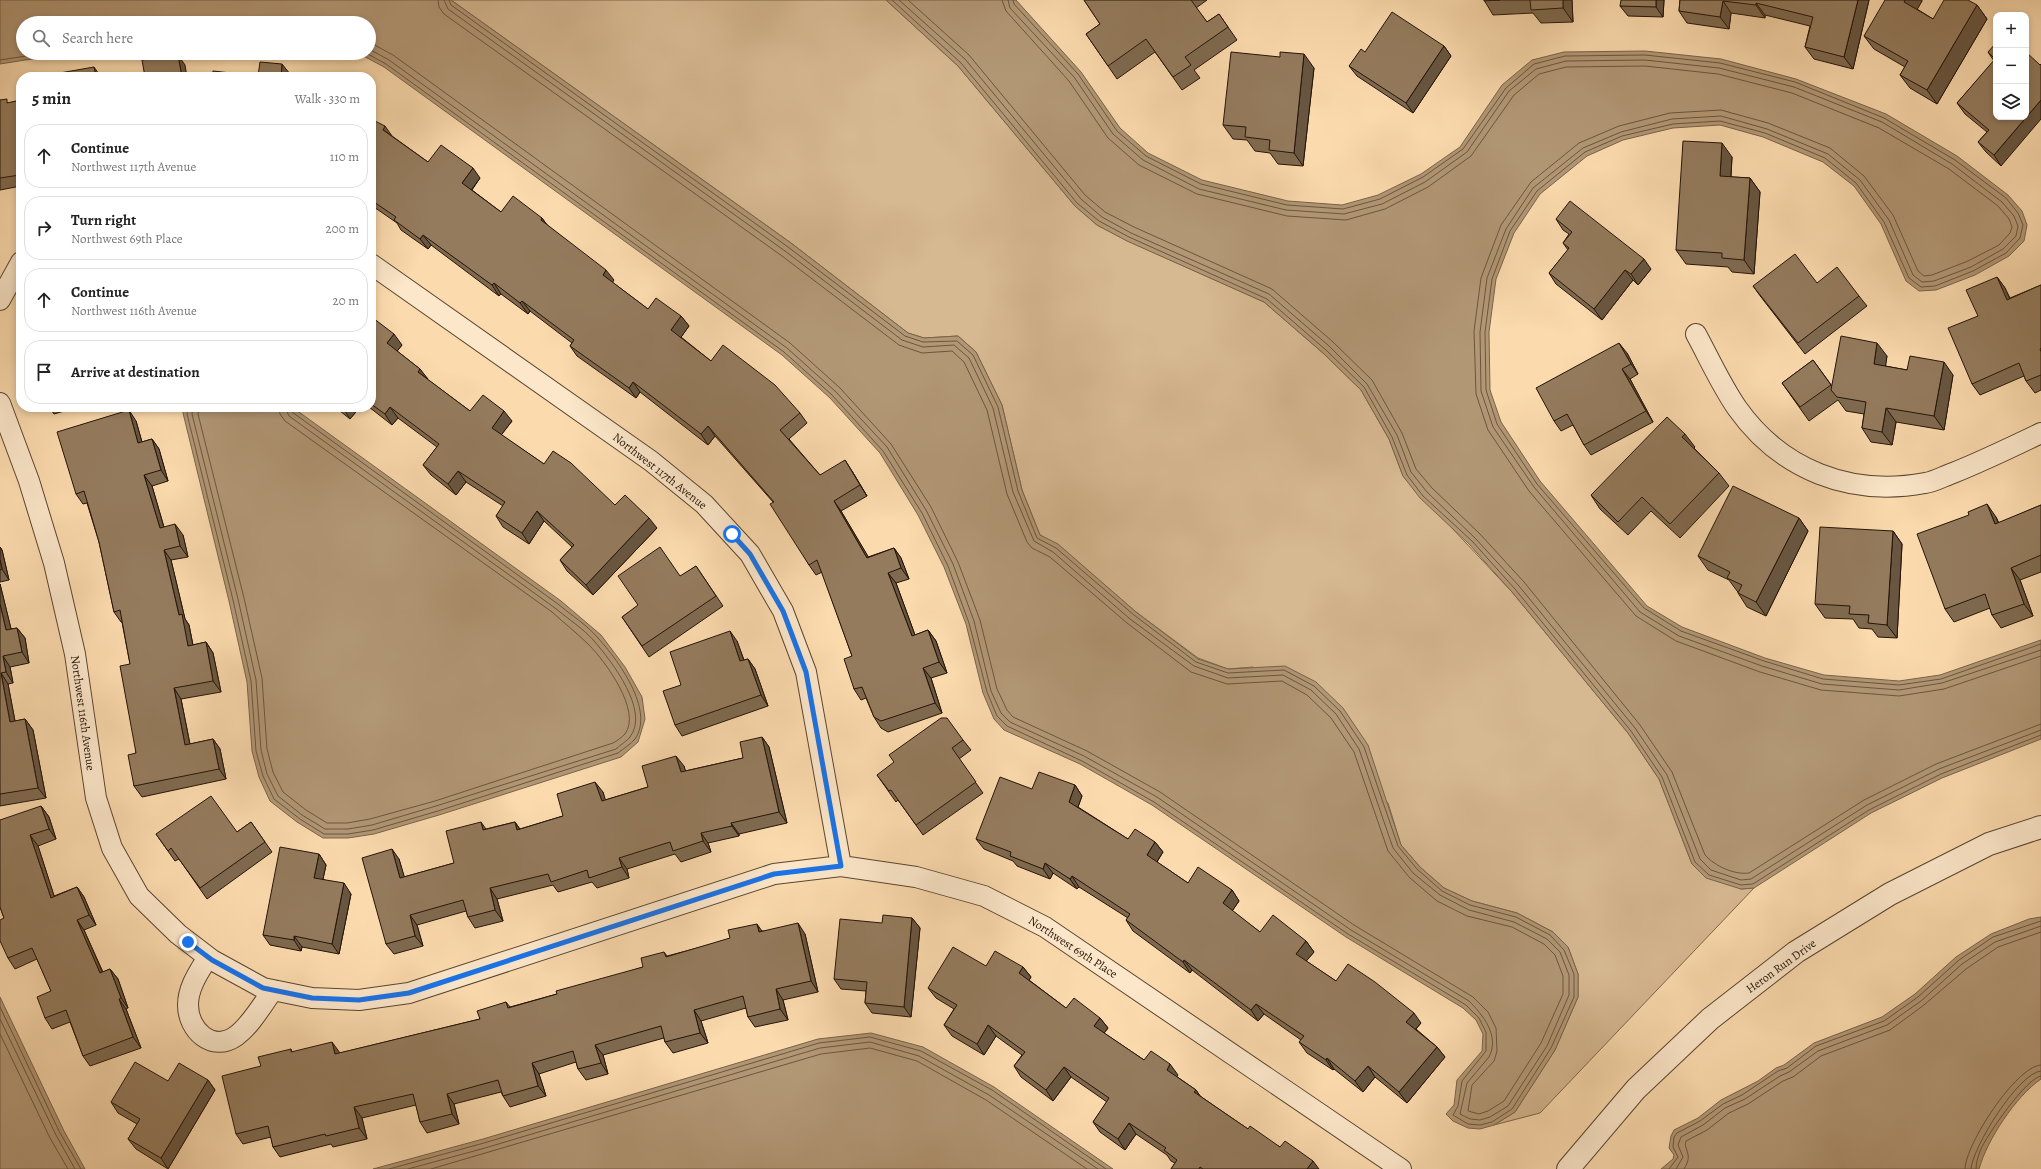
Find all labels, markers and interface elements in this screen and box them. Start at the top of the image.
map controls [1993,12,2029,120]
button: + [1993,12,2029,48]
search box [16,16,376,60]
icon: search [30,27,52,49]
text: Search here [62,28,133,48]
button: − [1993,48,2029,84]
button: layers [1993,84,2029,120]
text: 5 min [32,87,71,110]
text: Walk · 330 m [294,90,360,107]
text: Continue [71,138,129,158]
icon: ahead [33,145,55,167]
text: 110 m [330,148,359,165]
text: Northwest 117th Avenue [71,158,196,175]
text: Turn right [71,210,136,230]
icon: right [33,217,55,239]
text: 200 m [326,220,359,237]
text: Northwest 69th Place [71,230,183,247]
text: Continue [71,282,129,302]
icon: ahead [33,289,55,311]
text: 20 m [333,292,359,309]
text: Northwest 116th Avenue [71,302,197,319]
icon: arrive [33,361,55,383]
text: Arrive at destination [71,362,200,382]
street label: Northwest 117th Avenue [610,429,710,513]
route start [723,525,741,543]
street label: Northwest 116th Avenue [67,654,99,772]
street label: Northwest 69th Place [1025,912,1121,982]
route end [179,933,197,951]
street label: Heron Run Drive [1743,935,1819,997]

